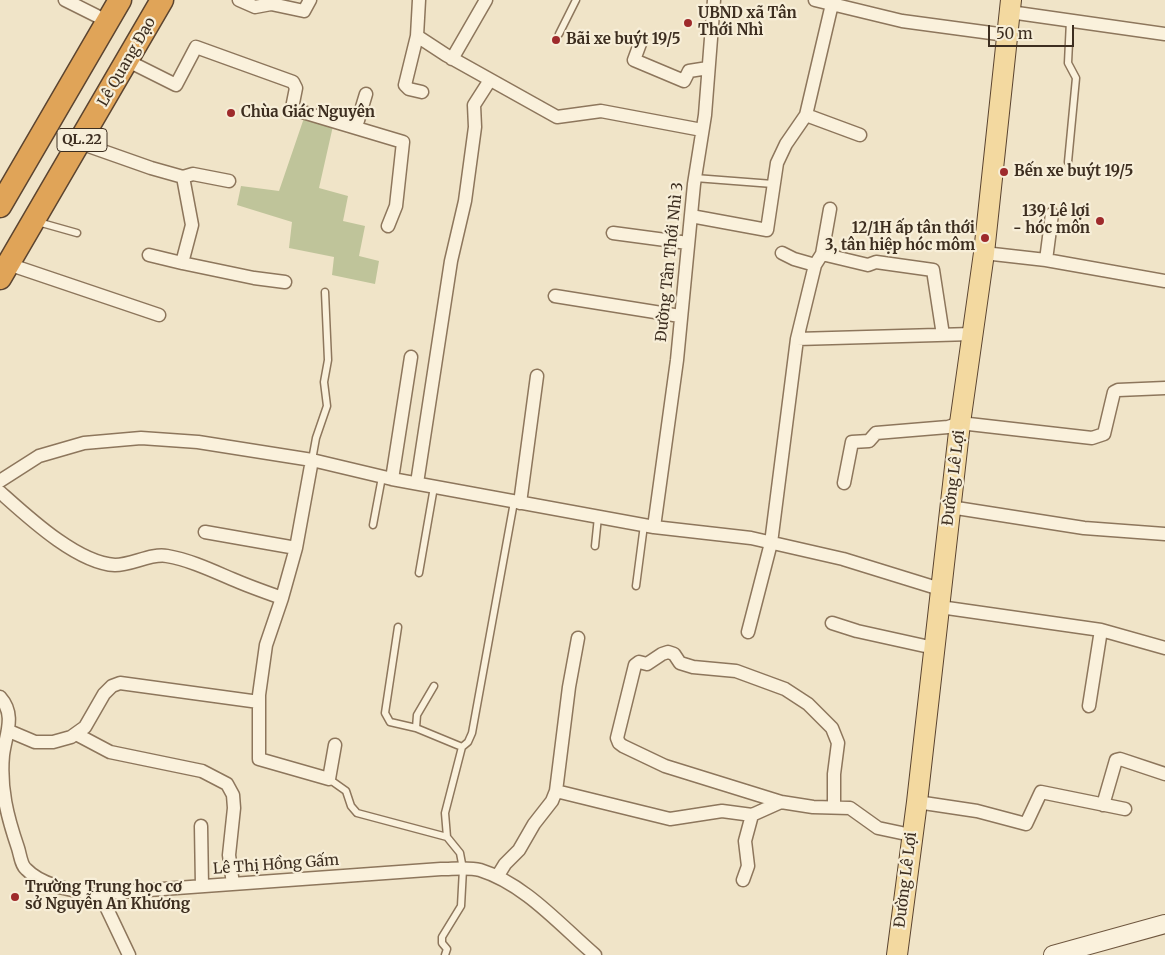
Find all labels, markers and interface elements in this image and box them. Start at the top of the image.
place label: UBND xã Tân Thới Nhì [698,5,797,40]
street label: Lê Quang Đạo [94,14,160,110]
scale bar [990,15,1076,47]
marker: UBND xã Tân Thới Nhì [682,17,694,29]
text: 50 m [996,24,1033,43]
place label: Bãi xe buýt 19/5 [566,31,681,49]
marker: Bãi xe buýt 19/5 [550,34,562,46]
place label: Chùa Giác Nguyên [241,104,375,122]
marker: Chùa Giác Nguyên [225,107,237,119]
road number: QL.22 [57,128,107,152]
place label: Bến xe buýt 19/5 [1014,163,1133,181]
marker: Bến xe buýt 19/5 [998,166,1010,178]
street label: Đường Tân Thới Nhì 3 [653,181,687,343]
place label: 139 Lê lợi - hóc môn [1013,203,1090,238]
marker: 139 Lê lợi - hóc môn [1094,215,1106,227]
place label: 12/1H ấp tân thới 3, tân hiệp hóc môm [825,220,975,255]
marker: 12/1H ấp tân thới 3, tân hiệp hóc môm [979,232,991,244]
street label: Đường Lê Lợi [939,429,969,527]
street label: Đường Lê Lợi [891,831,921,929]
street label: Lê Thị Hồng Gấm [212,852,340,878]
place label: Trường Trung học cơ sở Nguyễn An Khương [25,879,190,914]
marker: Trường Trung học cơ sở Nguyễn An Khương [9,891,21,903]

